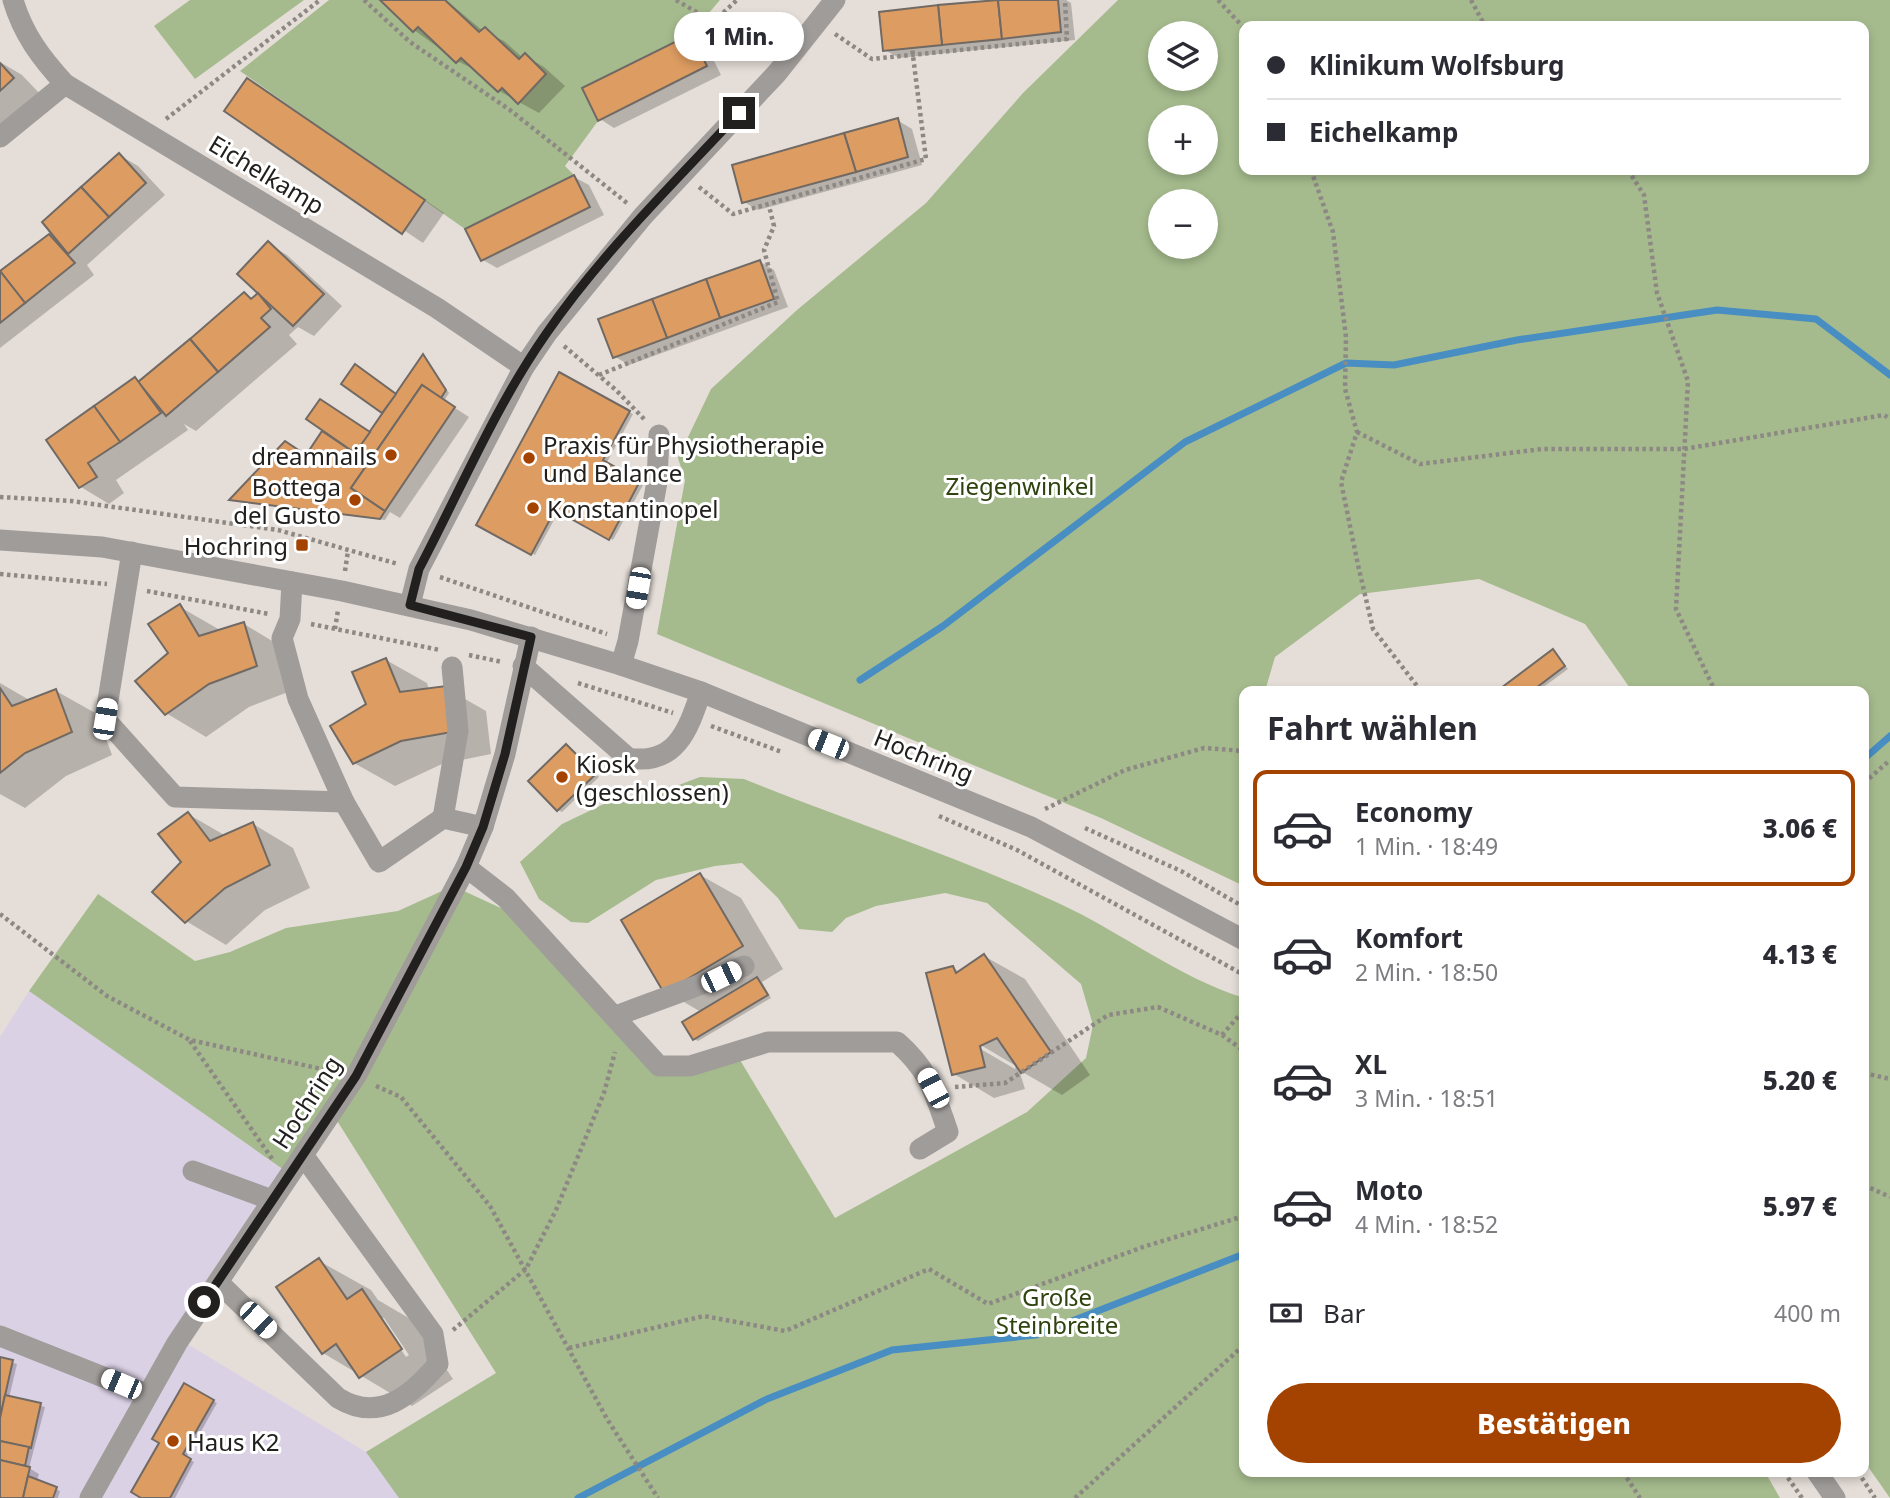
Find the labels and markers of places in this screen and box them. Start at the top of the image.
place label: Praxis für Physiotherapie und Balance [543,428,825,489]
place label: dreamnails [251,439,377,472]
marker: dreamnails [383,447,399,463]
marker: Praxis für Physiotherapie und Balance [521,450,537,466]
place label: Bottega del Gusto [233,470,341,531]
marker: Bottega del Gusto [347,492,363,508]
place label: Konstantinopel [547,492,718,525]
marker: Konstantinopel [525,500,541,516]
place label: Hochring [184,529,288,562]
marker: Hochring [294,537,310,553]
place label: Kiosk (geschlossen) [576,747,729,808]
marker: Kiosk (geschlossen) [554,769,570,785]
place label: Haus K2 [187,1425,279,1458]
marker: Haus K2 [165,1433,181,1449]

